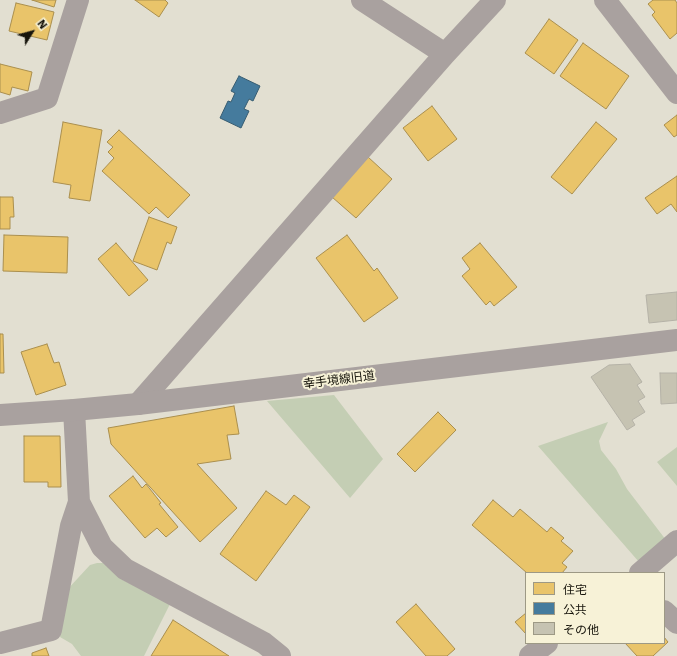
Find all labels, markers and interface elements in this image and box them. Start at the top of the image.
north arrow [12,12,52,52]
text: N [34,17,50,32]
street label: 幸手境線旧道 [302,368,376,392]
legend [525,572,665,644]
text: 住宅 [563,583,587,597]
text: 公共 [563,603,587,617]
text: その他 [563,623,599,637]

